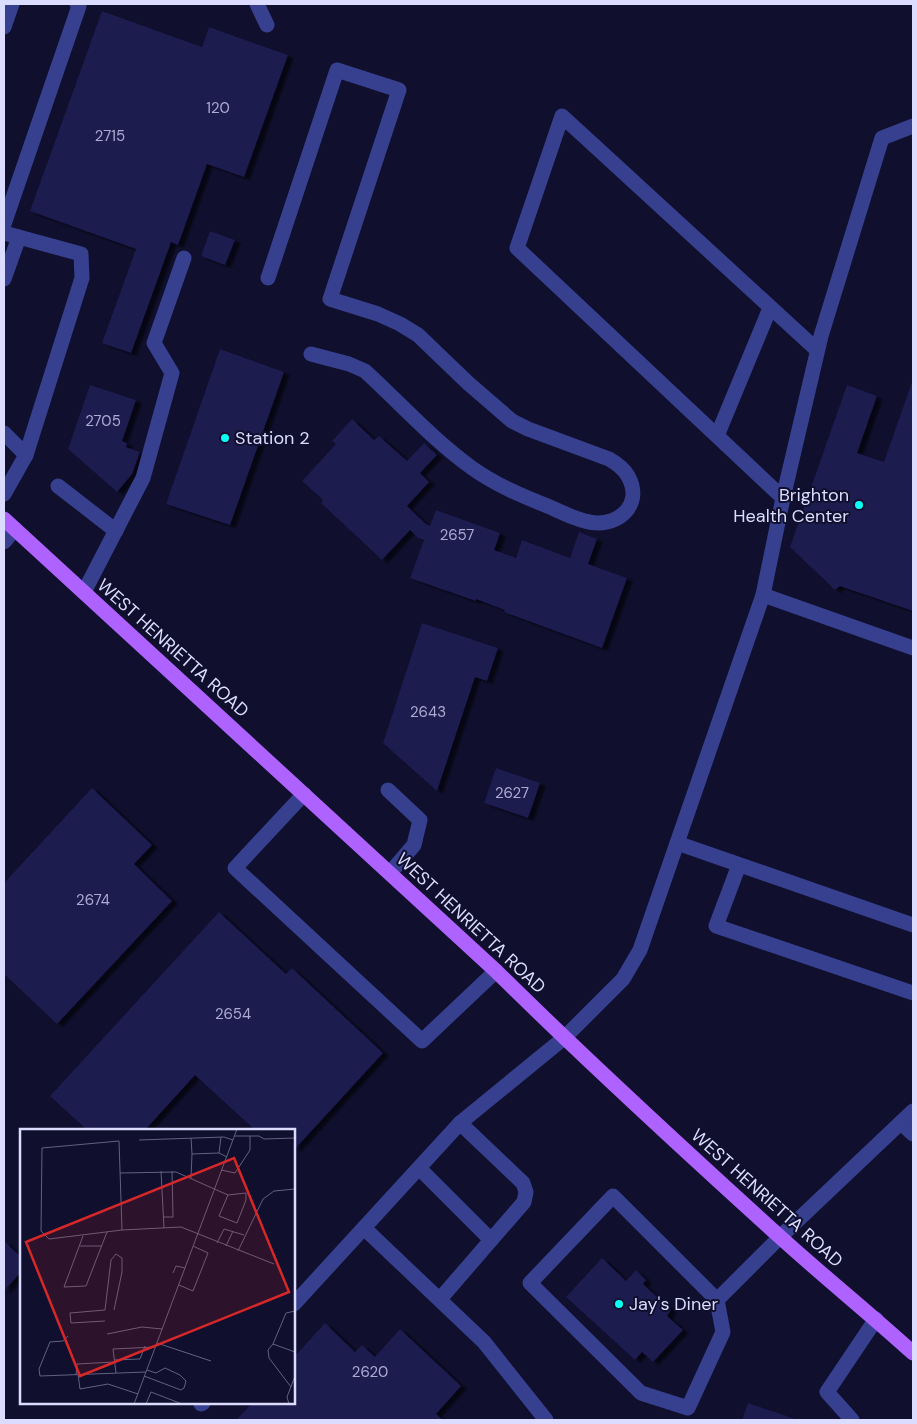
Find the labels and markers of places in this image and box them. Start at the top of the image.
place label: Station 2 [235,426,310,450]
marker: Station 2 [219,432,231,444]
place label: Brighton Health Center [733,483,849,528]
marker: Brighton Health Center [853,499,865,511]
place label: Jay's Diner [629,1292,718,1316]
marker: Jay's Diner [613,1298,625,1310]

